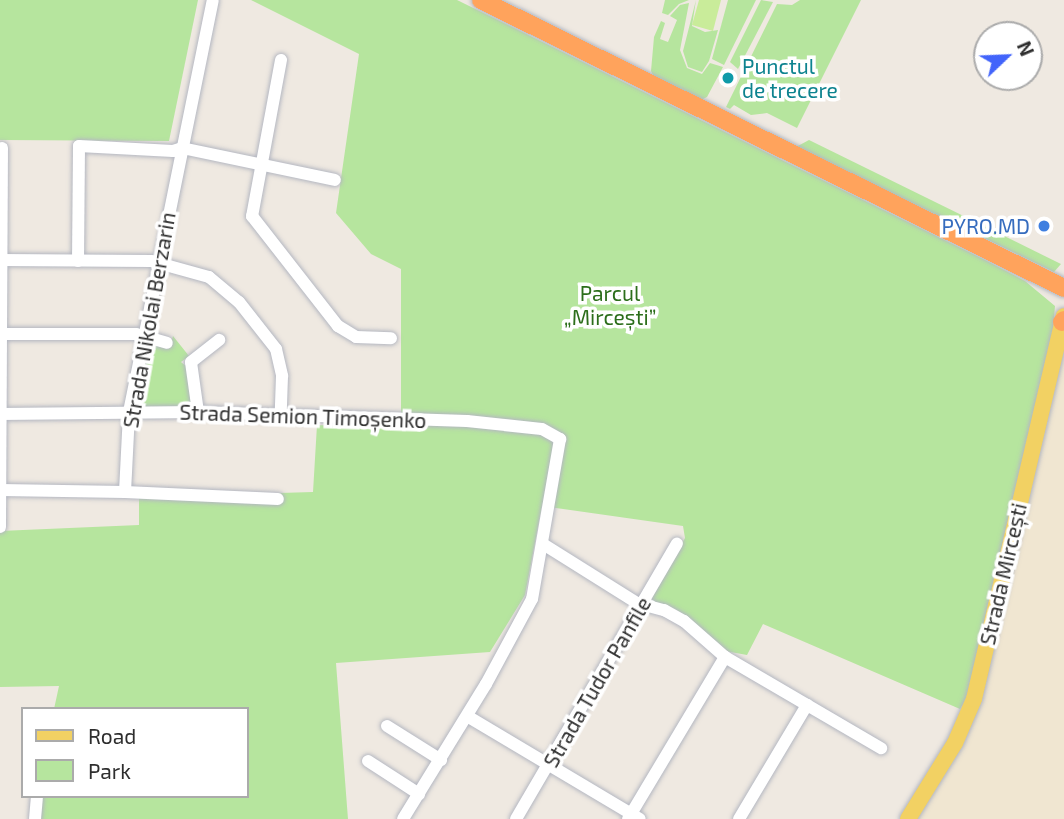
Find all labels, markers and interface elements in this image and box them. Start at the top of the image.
north arrow [973,21,1043,91]
text: N [1013,38,1039,59]
place label: Punctul de trecere [742,53,838,103]
marker: Punctul de trecere [720,70,736,86]
street label: Strada Nikolai Berzarin [118,210,180,430]
place label: PYRO.MD [942,213,1030,239]
marker: PYRO.MD [1036,218,1052,234]
park label: Parcul „Mircești” [564,280,656,330]
street label: Strada Semion Timoșenko [179,399,427,433]
street label: Strada Mircești [974,501,1032,647]
street label: Strada Tudor Panfile [538,592,656,772]
legend [21,707,248,798]
text: Road [88,723,136,748]
text: Park [88,758,131,783]

